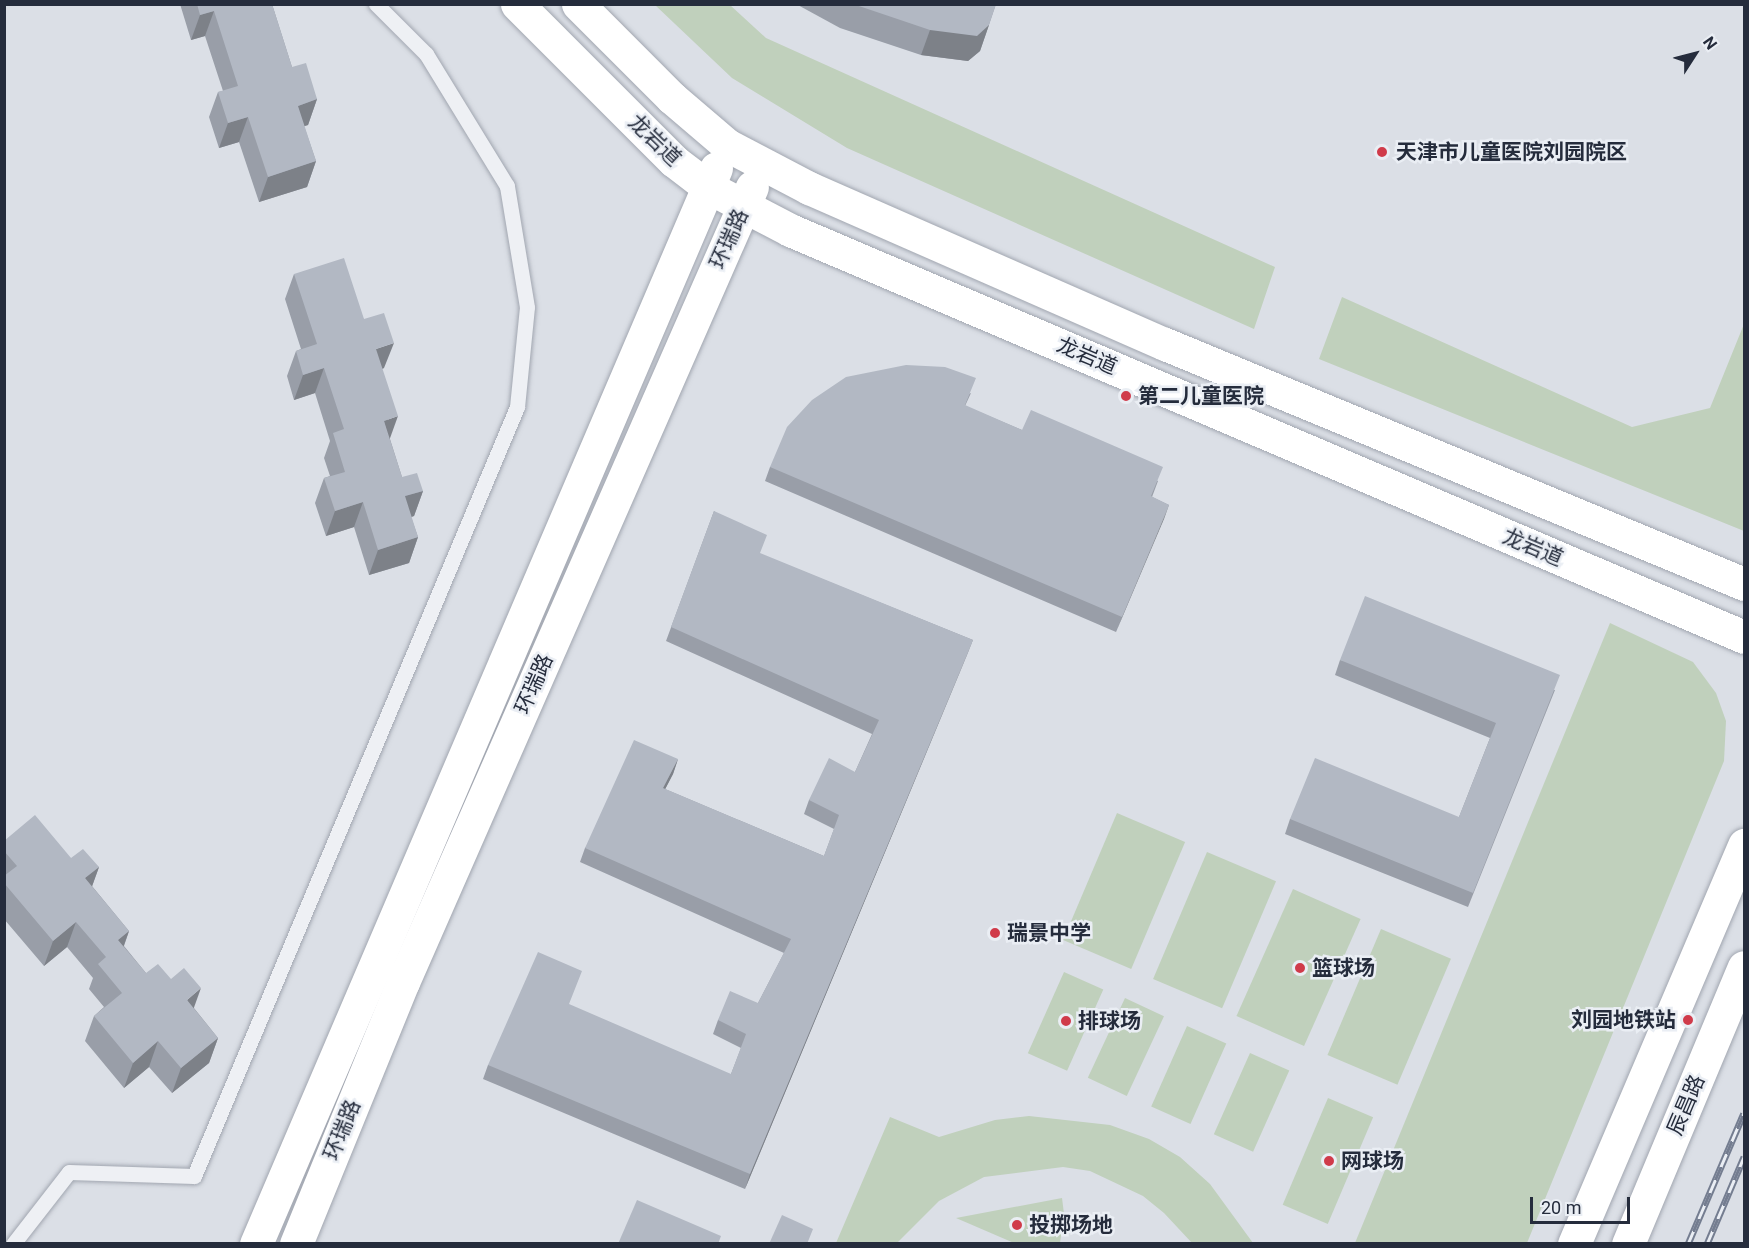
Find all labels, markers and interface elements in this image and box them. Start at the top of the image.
north arrow [1665,24,1725,84]
text: N [1699,33,1721,53]
street label: 龙岩道 [624,109,686,171]
place label: 天津市儿童医院刘园院区 [1396,139,1627,165]
marker: 天津市儿童医院刘园院区 [1373,143,1391,161]
street label: 环瑞路 [705,205,753,273]
street label: 龙岩道 [1053,332,1121,380]
place label: 第二儿童医院 [1138,383,1264,409]
marker: 第二儿童医院 [1119,389,1133,403]
street label: 龙岩道 [1499,523,1567,571]
street label: 环瑞路 [510,650,558,718]
place label: 瑞景中学 [1007,920,1091,946]
marker: 瑞景中学 [988,926,1002,940]
place label: 篮球场 [1312,955,1375,981]
marker: 篮球场 [1293,961,1307,975]
place label: 刘园地铁站 [1571,1007,1676,1033]
place label: 排球场 [1078,1008,1141,1034]
marker: 刘园地铁站 [1681,1013,1695,1027]
marker: 排球场 [1059,1014,1073,1028]
street label: 辰昌路 [1662,1071,1710,1139]
street label: 环瑞路 [319,1096,365,1164]
place label: 网球场 [1341,1148,1404,1174]
marker: 网球场 [1322,1154,1336,1168]
scale bar [1533,1185,1634,1223]
text: 20 m [1541,1197,1581,1218]
place label: 投掷场地 [1029,1212,1113,1238]
marker: 投掷场地 [1010,1218,1024,1232]

